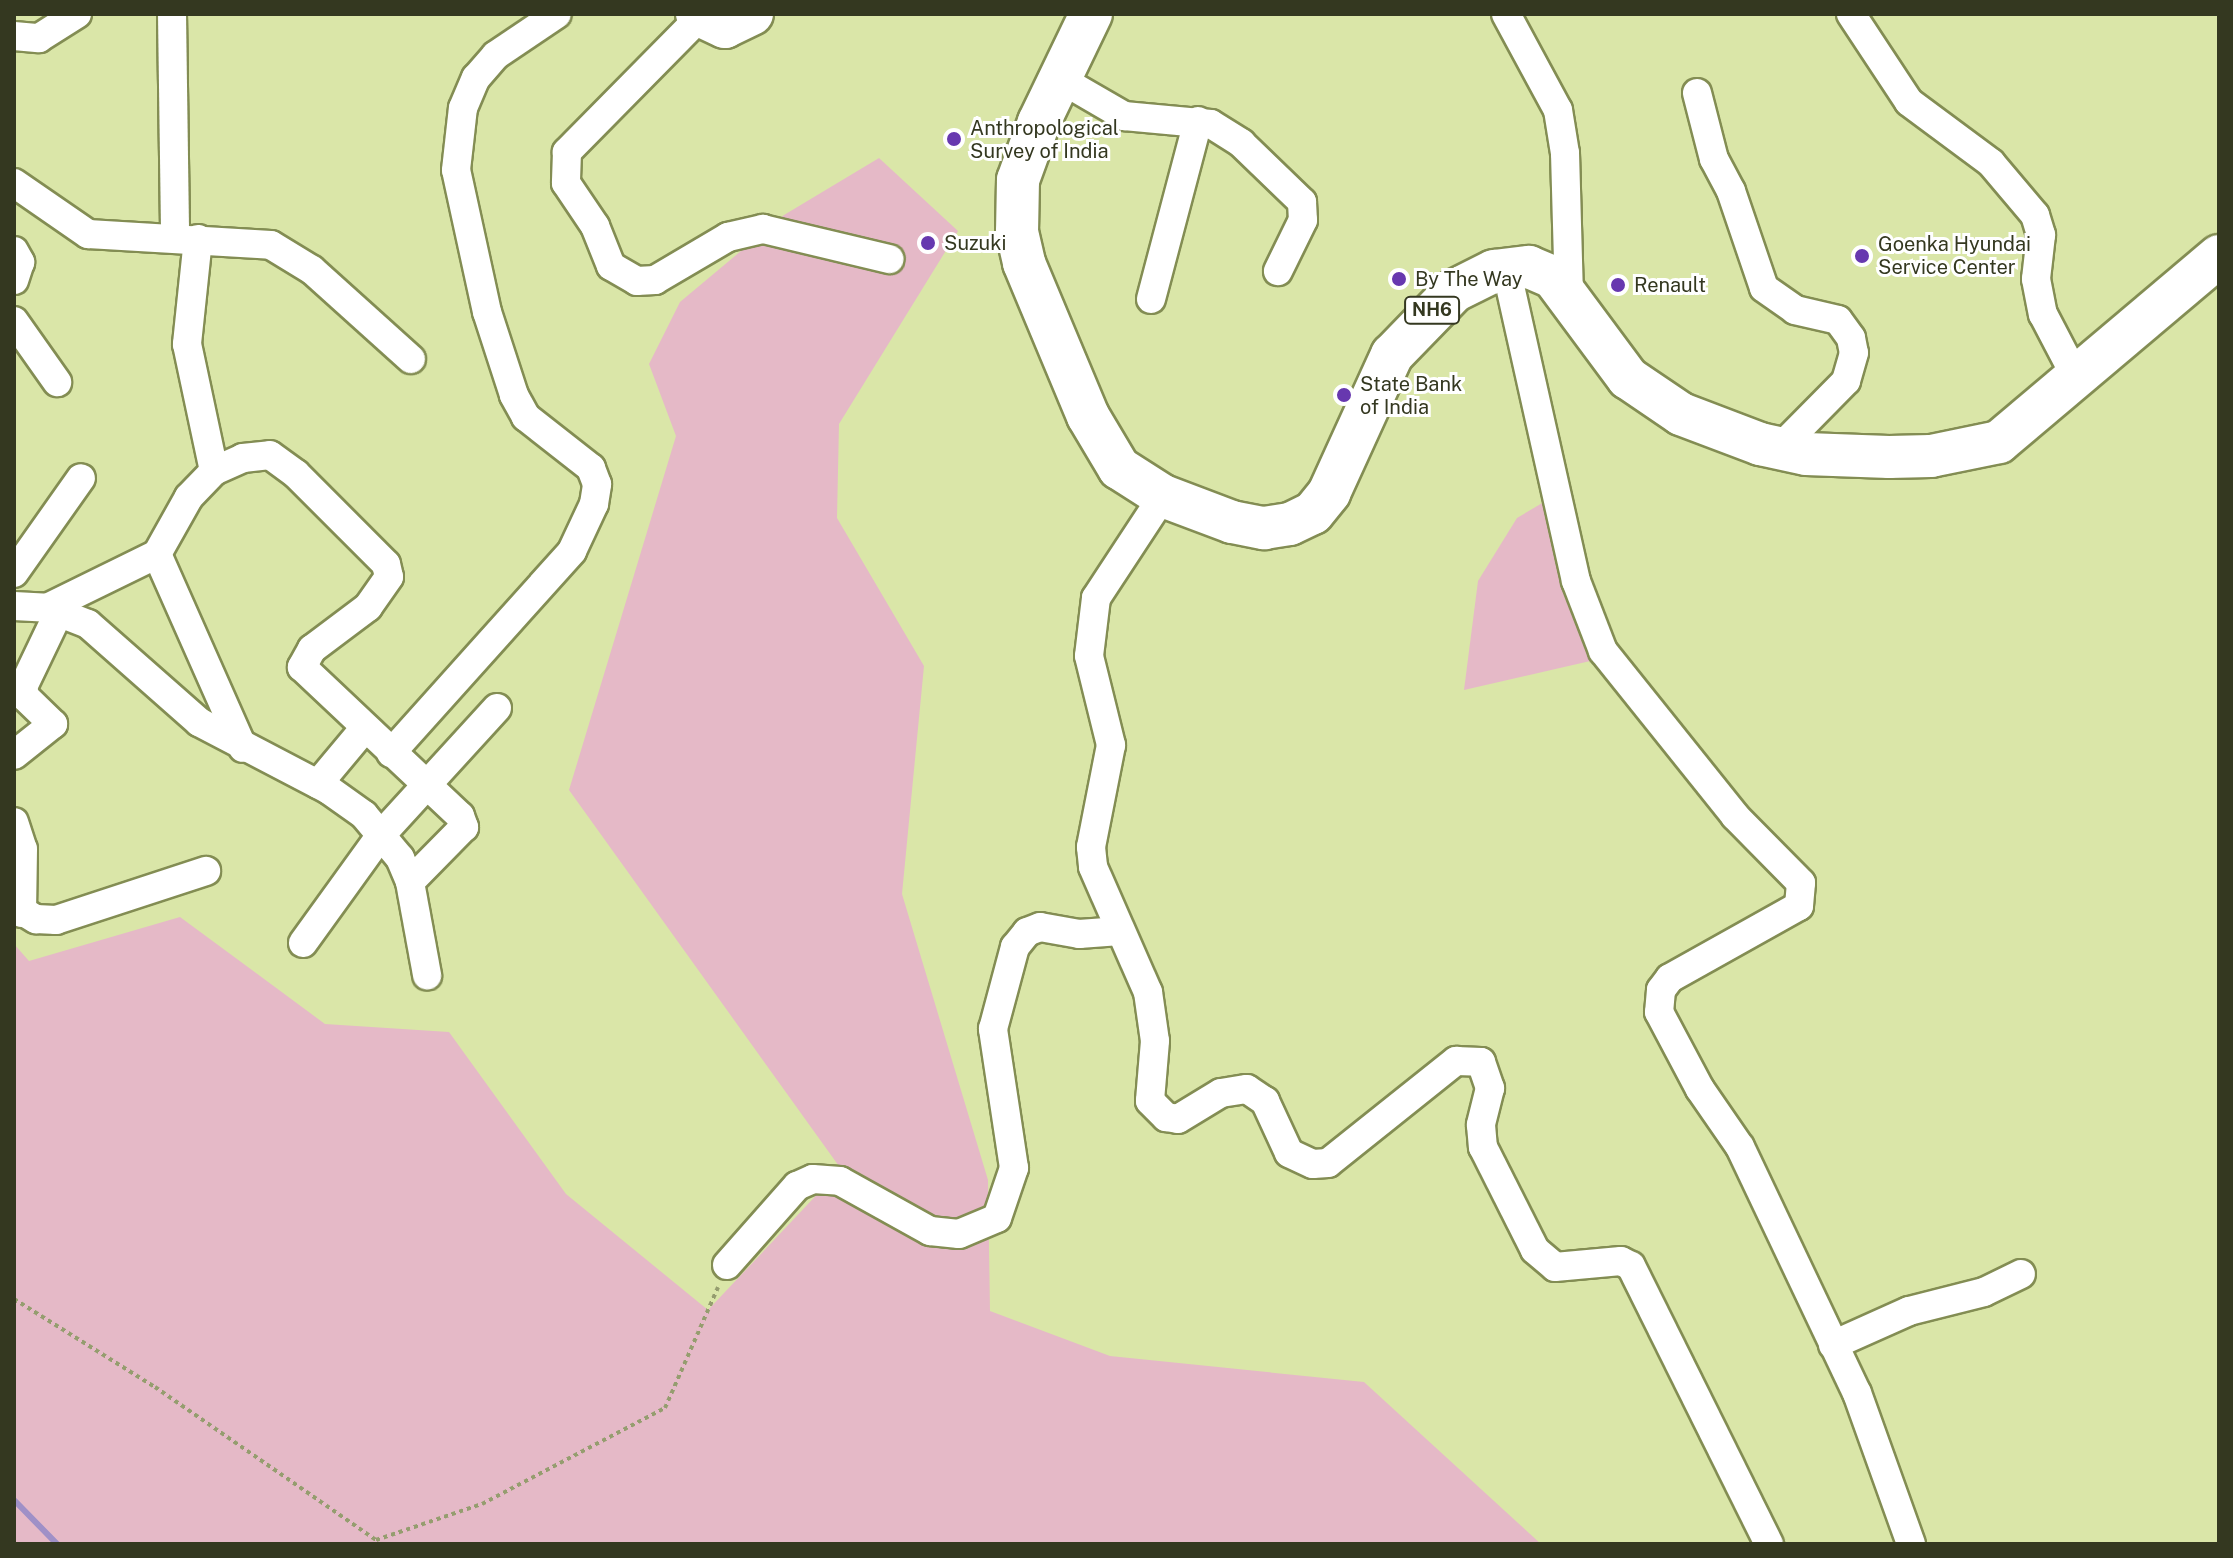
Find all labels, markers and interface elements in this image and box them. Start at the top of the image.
place label: Anthropological Survey of India [970,116,1119,163]
marker: Anthropological Survey of India [945,130,963,148]
place label: Suzuki [944,231,1007,255]
place label: Goenka Hyundai Service Center [1878,232,2031,279]
marker: Suzuki [919,234,937,252]
marker: Goenka Hyundai Service Center [1853,247,1871,265]
place label: By The Way [1415,267,1523,291]
marker: By The Way [1390,270,1408,288]
place label: Renault [1634,273,1706,297]
marker: Renault [1609,276,1627,294]
road number: NH6 [1404,296,1460,324]
place label: State Bank of India [1360,372,1462,419]
marker: State Bank of India [1335,386,1353,404]

